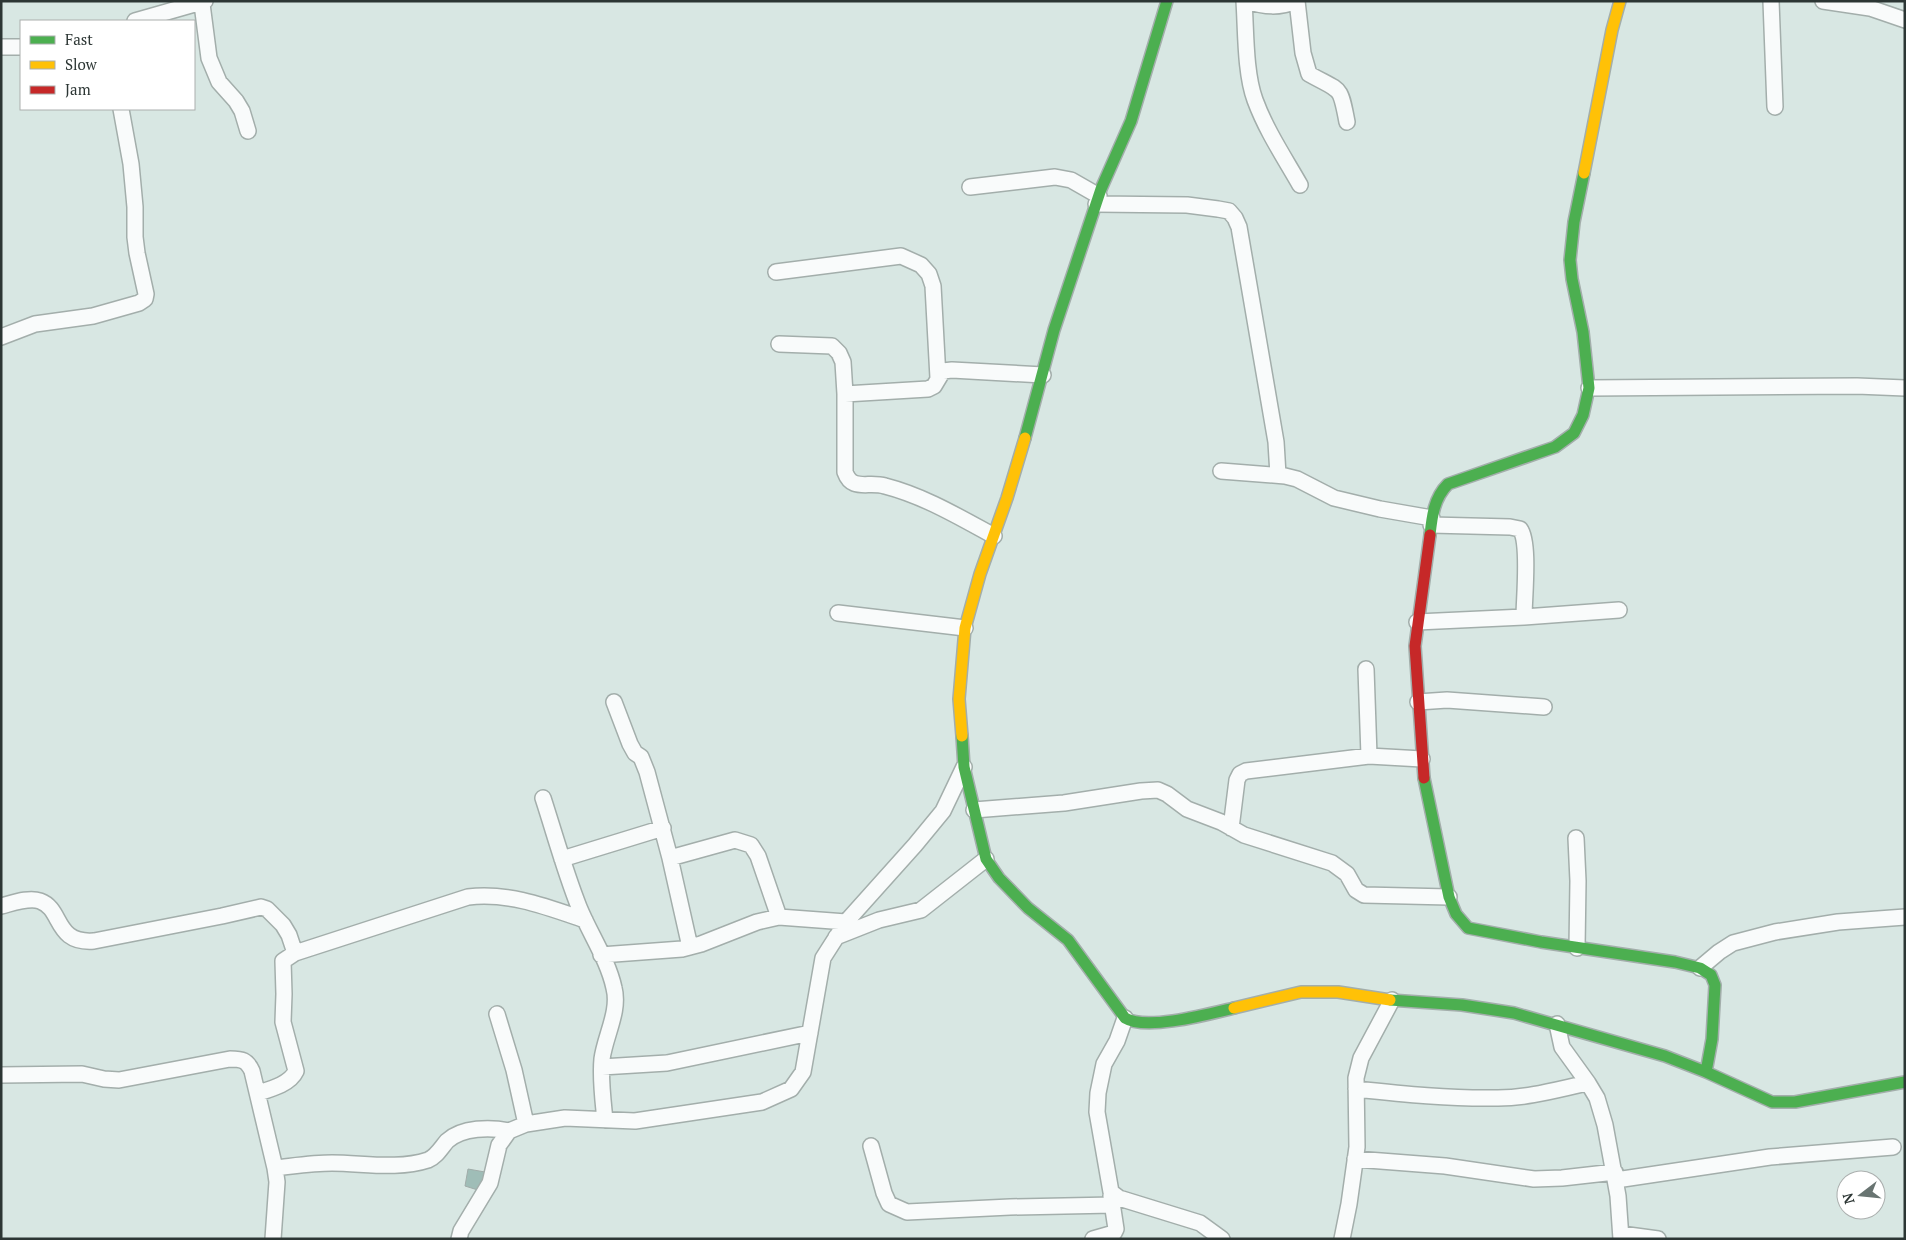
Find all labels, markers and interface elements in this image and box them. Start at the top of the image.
legend [20,20,195,110]
text: Fast [65,29,93,49]
text: Slow [65,54,98,74]
text: Jam [65,79,91,99]
north arrow [1836,1170,1886,1220]
text: N [1837,1191,1859,1206]

